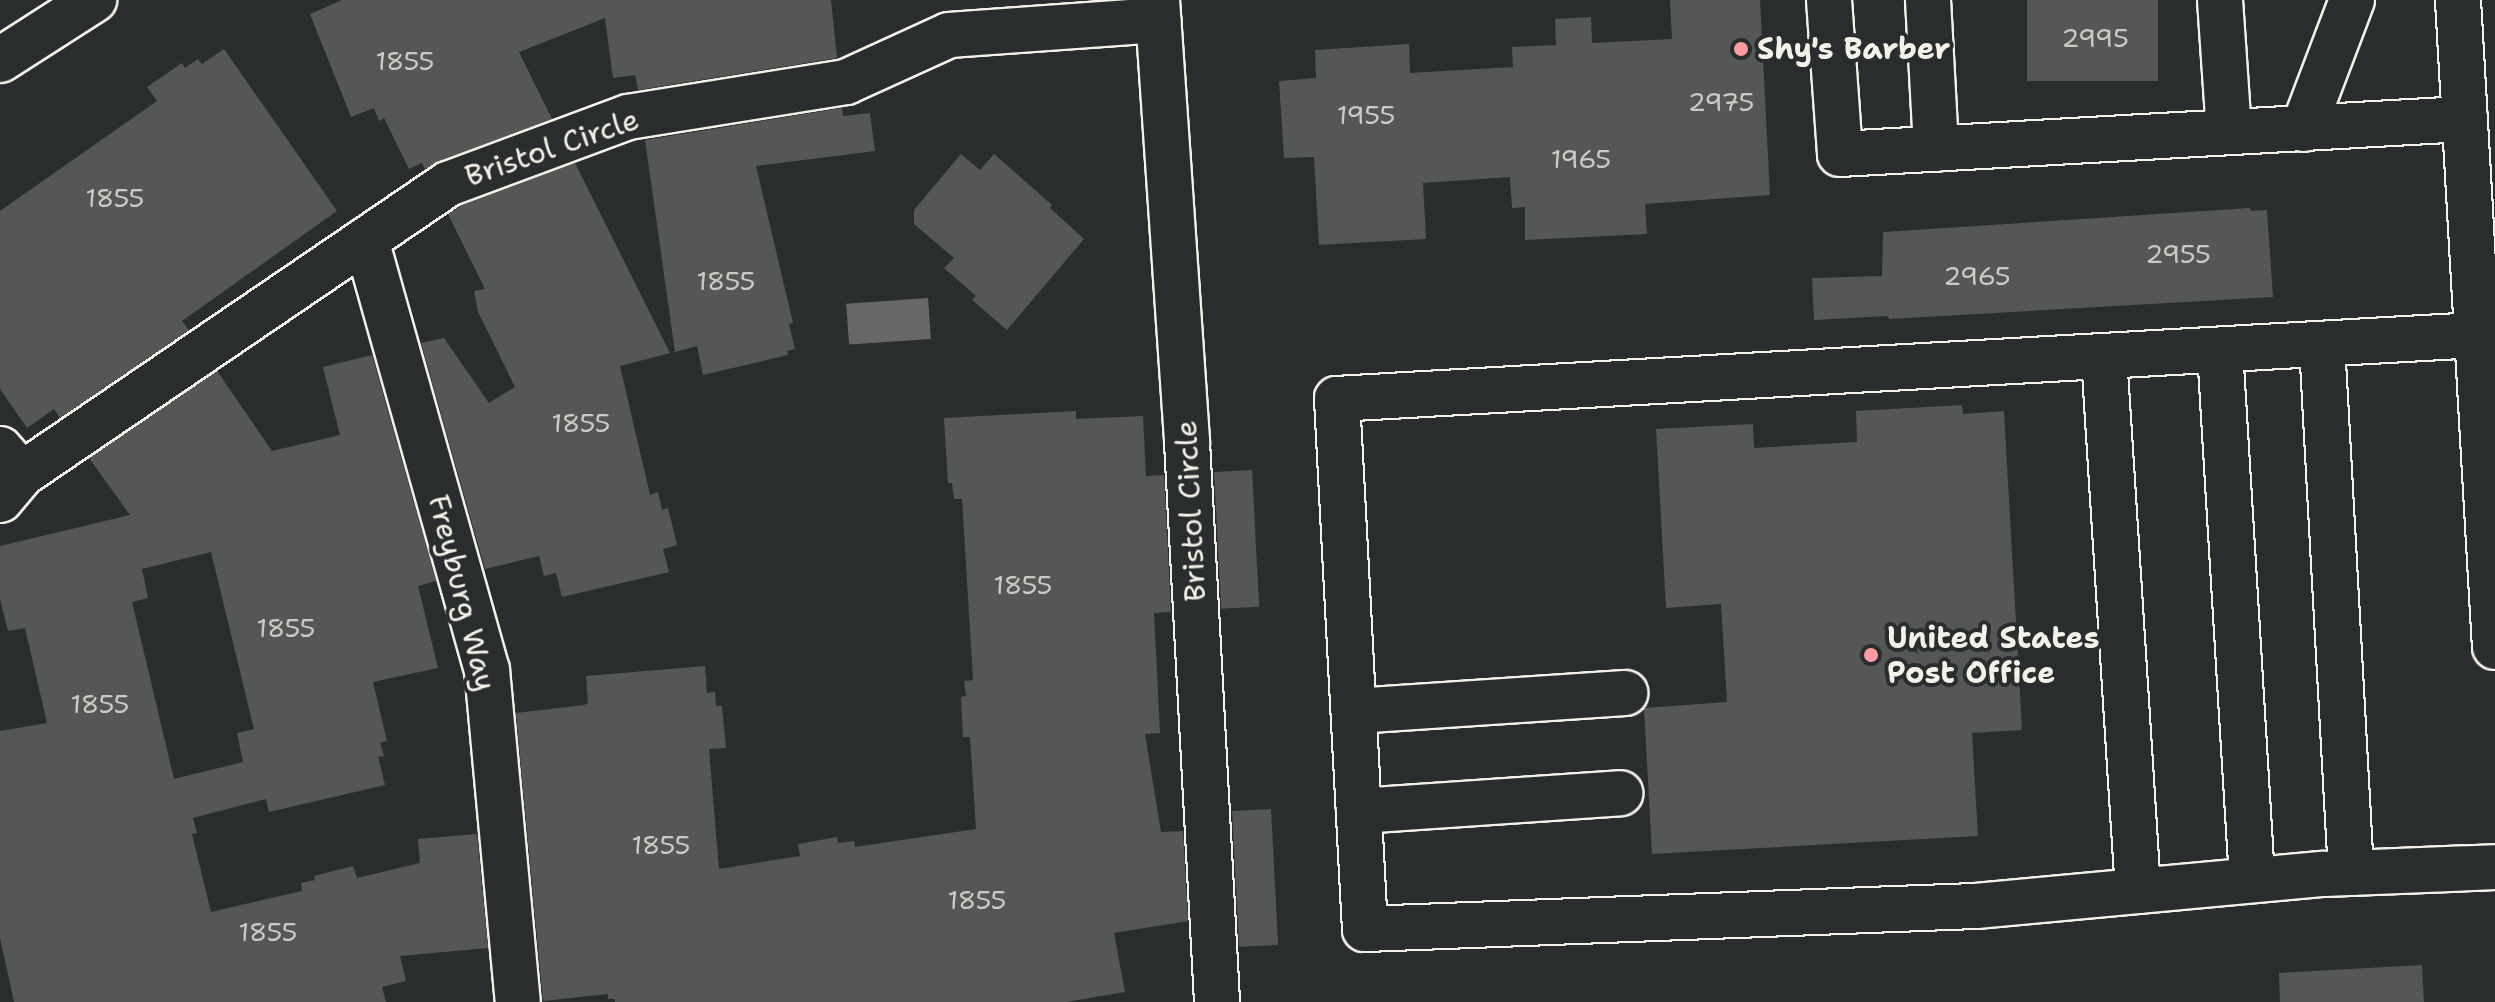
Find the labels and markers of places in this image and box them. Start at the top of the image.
place label: Shy's Barber [1757,31,1950,67]
marker: Shy's Barber [1732,40,1750,58]
place label: United States Post Office [1887,620,2099,690]
marker: United States Post Office [1862,646,1880,664]

